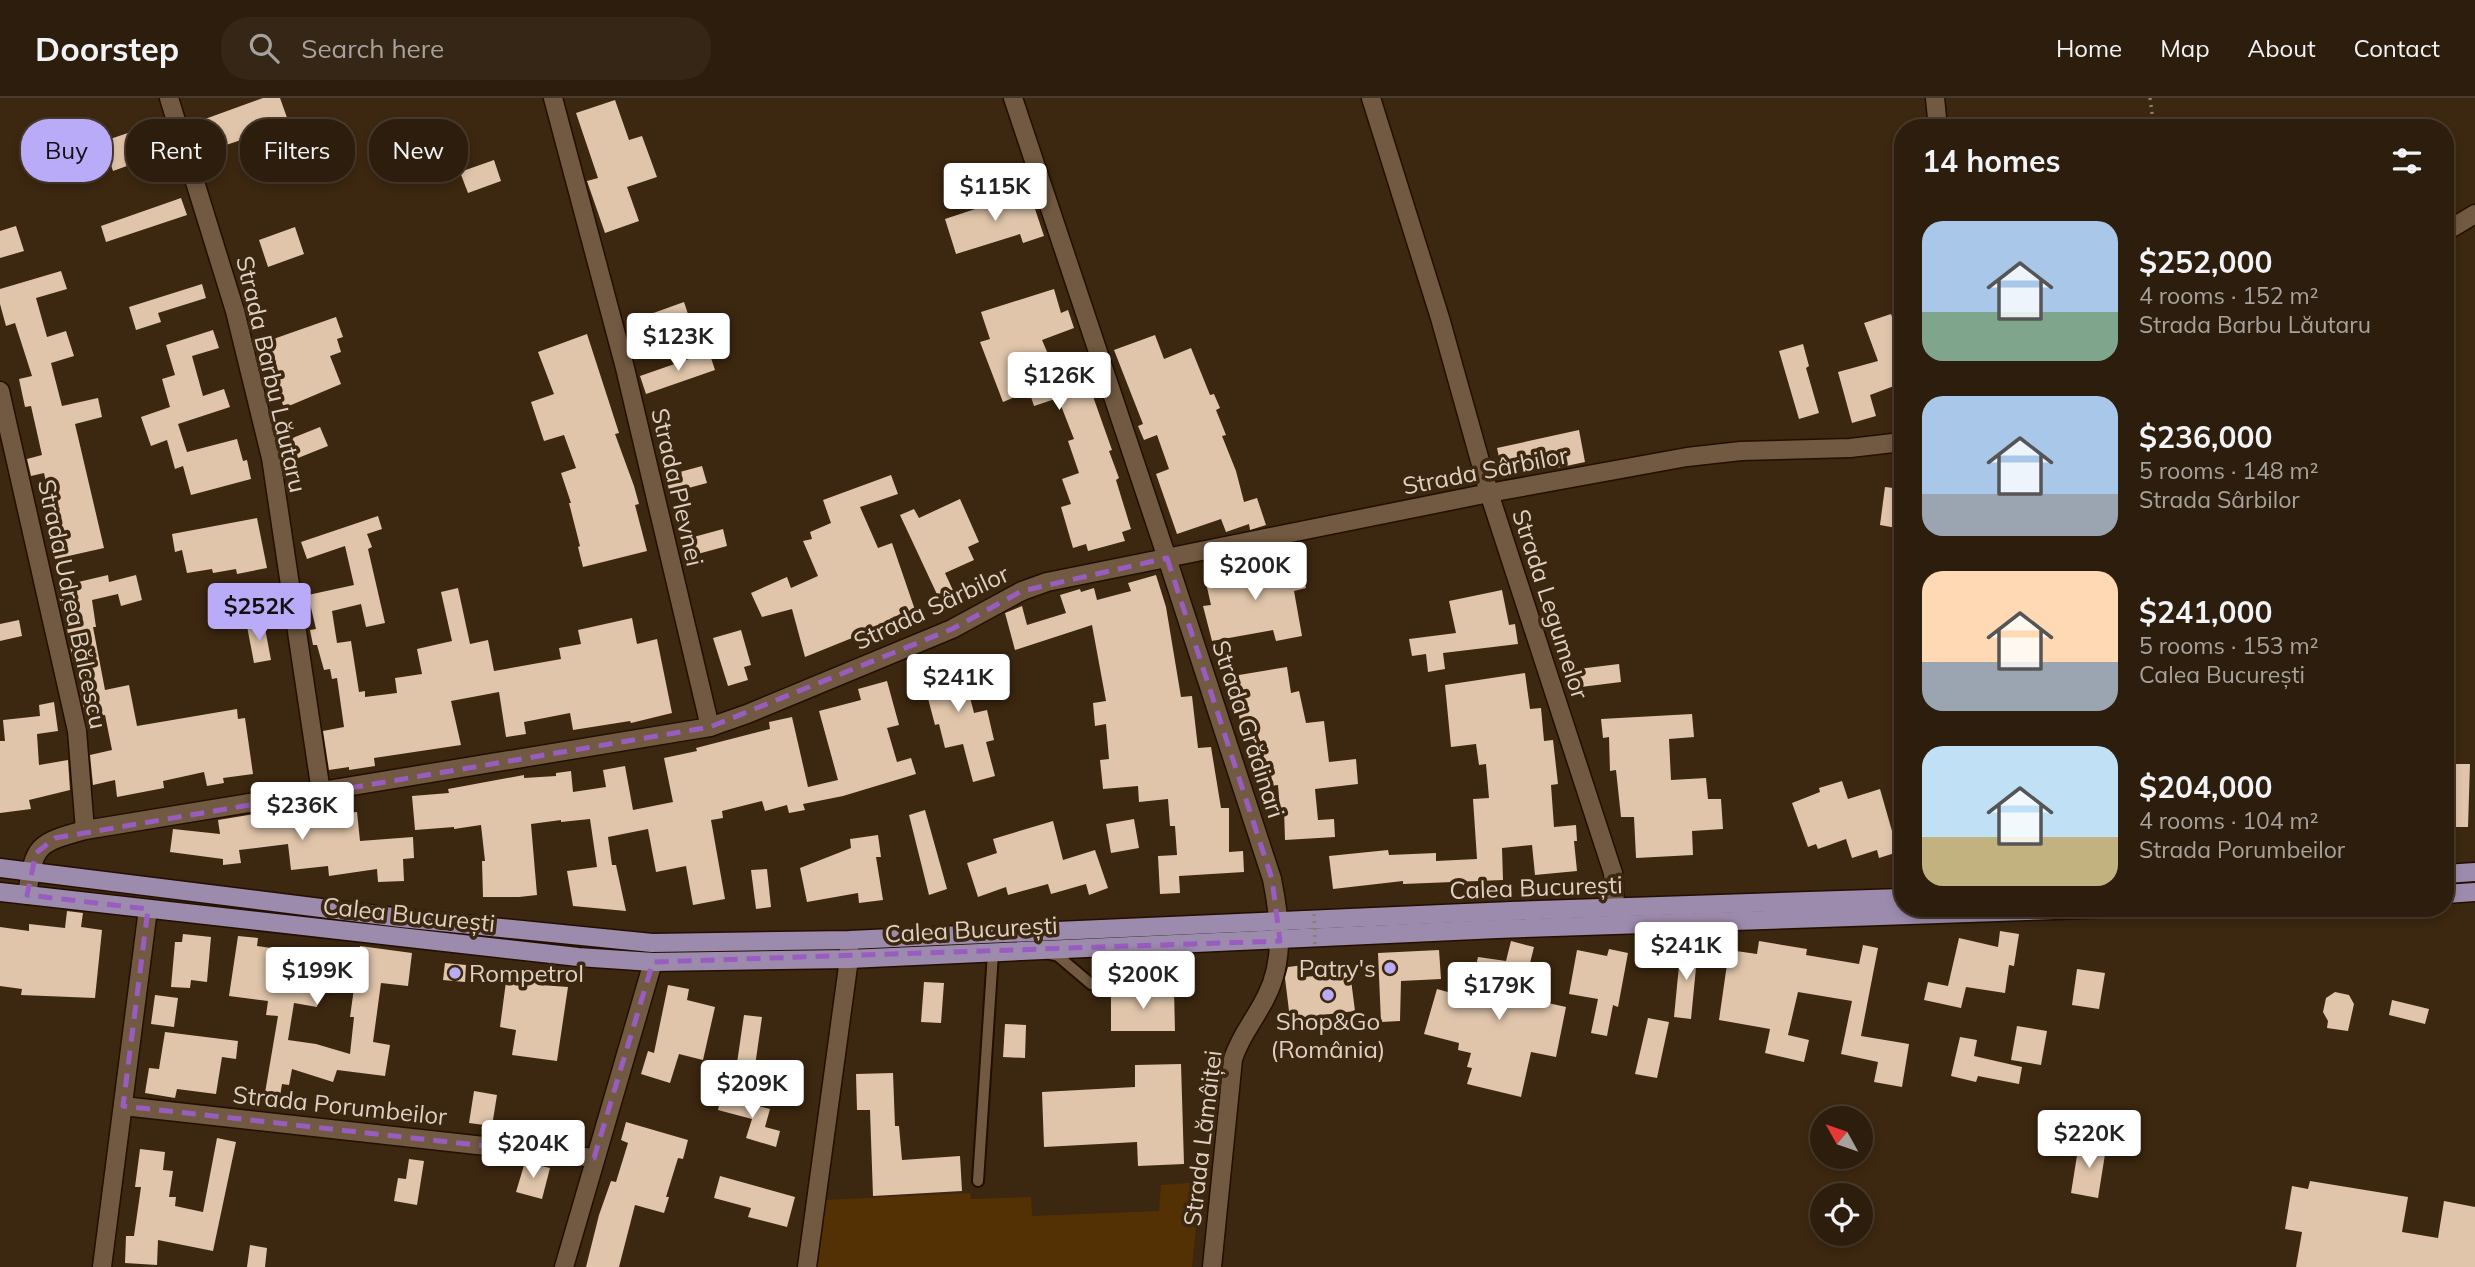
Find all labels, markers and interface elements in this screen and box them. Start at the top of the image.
search box [221,17,711,80]
text: Doorstep [35,28,179,69]
icon: search [245,29,283,67]
text: Search here [301,32,444,65]
text: Home [2056,33,2122,63]
text: Map [2160,33,2210,63]
text: About [2248,33,2316,63]
text: Contact [2354,33,2440,63]
chip: Buy [21,119,112,182]
chip: Rent [126,119,226,182]
chip: Filters [240,119,355,182]
chip: New [369,119,468,182]
text: 14 homes [1922,142,2061,180]
icon: filters [2388,142,2426,180]
pin: $115K [946,164,1044,223]
text: $115K [960,171,1030,200]
text: $252,000 [2139,243,2272,281]
icon: home [1978,249,2062,333]
street label: Strada Barbu Lăutaru [230,253,314,495]
text: 4 rooms · 152 m² [2139,281,2319,310]
text: Strada Barbu Lăutaru [2139,310,2371,339]
pin: $123K [629,314,727,373]
text: $123K [643,321,713,350]
pin: $126K [1010,352,1108,412]
text: $126K [1024,360,1094,389]
street label: Strada Plevnei [645,405,711,569]
text: $236,000 [2139,418,2272,456]
icon: home [1978,424,2062,508]
street label: Strada Sârbilor [1400,439,1570,501]
text: 5 rooms · 148 m² [2139,456,2319,485]
street label: Strada Udrea Bălcescu [32,476,114,732]
text: Strada Sârbilor [2139,485,2300,514]
street label: Strada Legumelor [1506,505,1596,703]
pin: $200K [1206,542,1304,602]
text: $200K [1220,550,1290,579]
street label: Strada Sârbilor [849,558,1014,656]
pin: $252K [210,584,308,643]
text: $252K [224,591,294,620]
text: $241,000 [2139,593,2272,631]
icon: home [1978,599,2062,683]
text: 5 rooms · 153 m² [2139,631,2319,660]
street label: Strada Grădinari [1206,636,1292,822]
pin: $241K [909,654,1007,714]
text: Calea București [2139,660,2305,689]
text: $241K [923,662,993,691]
text: $204,000 [2139,768,2272,806]
icon: home [1978,774,2062,858]
pin: $236K [253,782,351,842]
text: $236K [267,790,337,819]
text: 4 rooms · 104 m² [2139,806,2319,835]
text: Strada Porumbeilor [2139,835,2345,864]
street label: Calea București [1449,869,1623,906]
street label: Calea București [321,890,497,939]
street label: Calea București [884,909,1058,950]
pin: $241K [1637,922,1735,982]
text: $241K [1651,930,1721,959]
pin: $199K [268,948,366,1007]
pin: $200K [1094,951,1192,1011]
place label: Patry's [1299,953,1376,983]
text: $199K [282,955,352,984]
place label: Rompetrol [469,958,584,988]
text: $200K [1108,959,1178,988]
marker: Patry's [1382,960,1398,976]
pin: $179K [1450,962,1548,1022]
marker: Rompetrol [447,965,463,981]
text: $179K [1464,970,1534,999]
marker: Shop&Go (România) [1320,987,1336,1003]
place label: Shop&Go (România) [1271,1006,1385,1064]
street label: Strada Lămâiței [1176,1048,1229,1228]
pin: $209K [703,1060,801,1120]
text: $209K [717,1068,787,1097]
street label: Strada Porumbeilor [231,1079,449,1131]
north arrow [1810,1106,1872,1169]
map controls [1810,1106,1873,1246]
pin: $220K [2040,1110,2138,1170]
text: $220K [2054,1118,2124,1147]
pin: $204K [484,1121,582,1180]
text: $204K [498,1128,568,1157]
button: locate [1810,1183,1873,1246]

